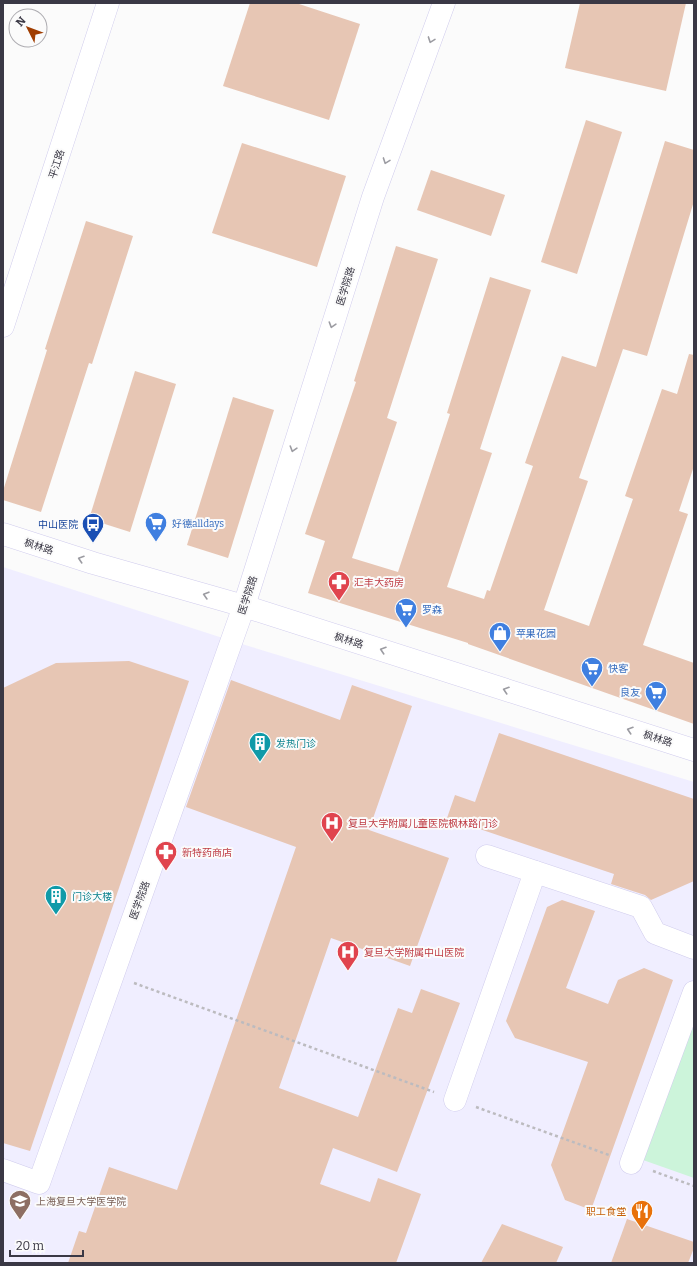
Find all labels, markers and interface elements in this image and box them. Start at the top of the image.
north arrow [8,8,48,48]
text: N [13,14,29,29]
one-way arrow [427,36,435,43]
street label: 平江路 [47,148,67,180]
one-way arrow [382,158,390,165]
street label: 医学院路 [334,265,358,307]
one-way arrow [328,321,337,328]
one-way arrow [289,445,298,452]
supermarket icon: 好德alldays [143,510,169,543]
bus stop icon: 中山医院 [80,511,106,544]
place label: 好德alldays [172,518,224,530]
place label: 中山医院 [38,519,78,531]
street label: 枫林路 [23,537,55,557]
one-way arrow [78,555,85,564]
pharmacy icon: 汇丰大药房 [326,569,352,602]
street label: 医学院路 [236,574,260,616]
place label: 汇丰大药房 [354,577,404,589]
one-way arrow [203,591,210,600]
supermarket icon: 罗森 [393,596,419,629]
place label: 罗森 [422,604,442,616]
shop icon: 苹果花园 [487,620,513,653]
place label: 苹果花园 [516,628,556,640]
street label: 枫林路 [333,631,365,651]
one-way arrow [379,647,386,655]
supermarket icon: 快客 [579,655,605,688]
place label: 快客 [608,663,629,675]
supermarket icon: 良友 [643,679,669,712]
one-way arrow [503,686,510,695]
place label: 良友 [620,687,640,699]
one-way arrow [627,726,634,735]
street label: 枫林路 [642,729,674,749]
building icon: 发热门诊 [247,730,273,763]
place label: 发热门诊 [276,738,316,750]
hospital icon: 复旦大学附属儿童医院枫林路门诊 [319,810,345,843]
place label: 复旦大学附属儿童医院枫林路门诊 [348,818,498,830]
pharmacy icon: 新特药商店 [153,839,179,872]
place label: 新特药商店 [182,847,232,859]
street label: 医学院路 [127,879,152,921]
building icon: 门诊大楼 [43,883,69,916]
place label: 门诊大楼 [72,891,112,903]
hospital icon: 复旦大学附属中山医院 [335,939,361,972]
place label: 复旦大学附属中山医院 [364,947,464,959]
school or university icon: 上海复旦大学医学院 [7,1188,33,1221]
place label: 上海复旦大学医学院 [36,1196,126,1208]
restaurant icon: 职工食堂 [629,1198,655,1231]
place label: 职工食堂 [586,1206,626,1218]
scale bar [10,1232,83,1258]
text: 20 m [16,1239,45,1253]

